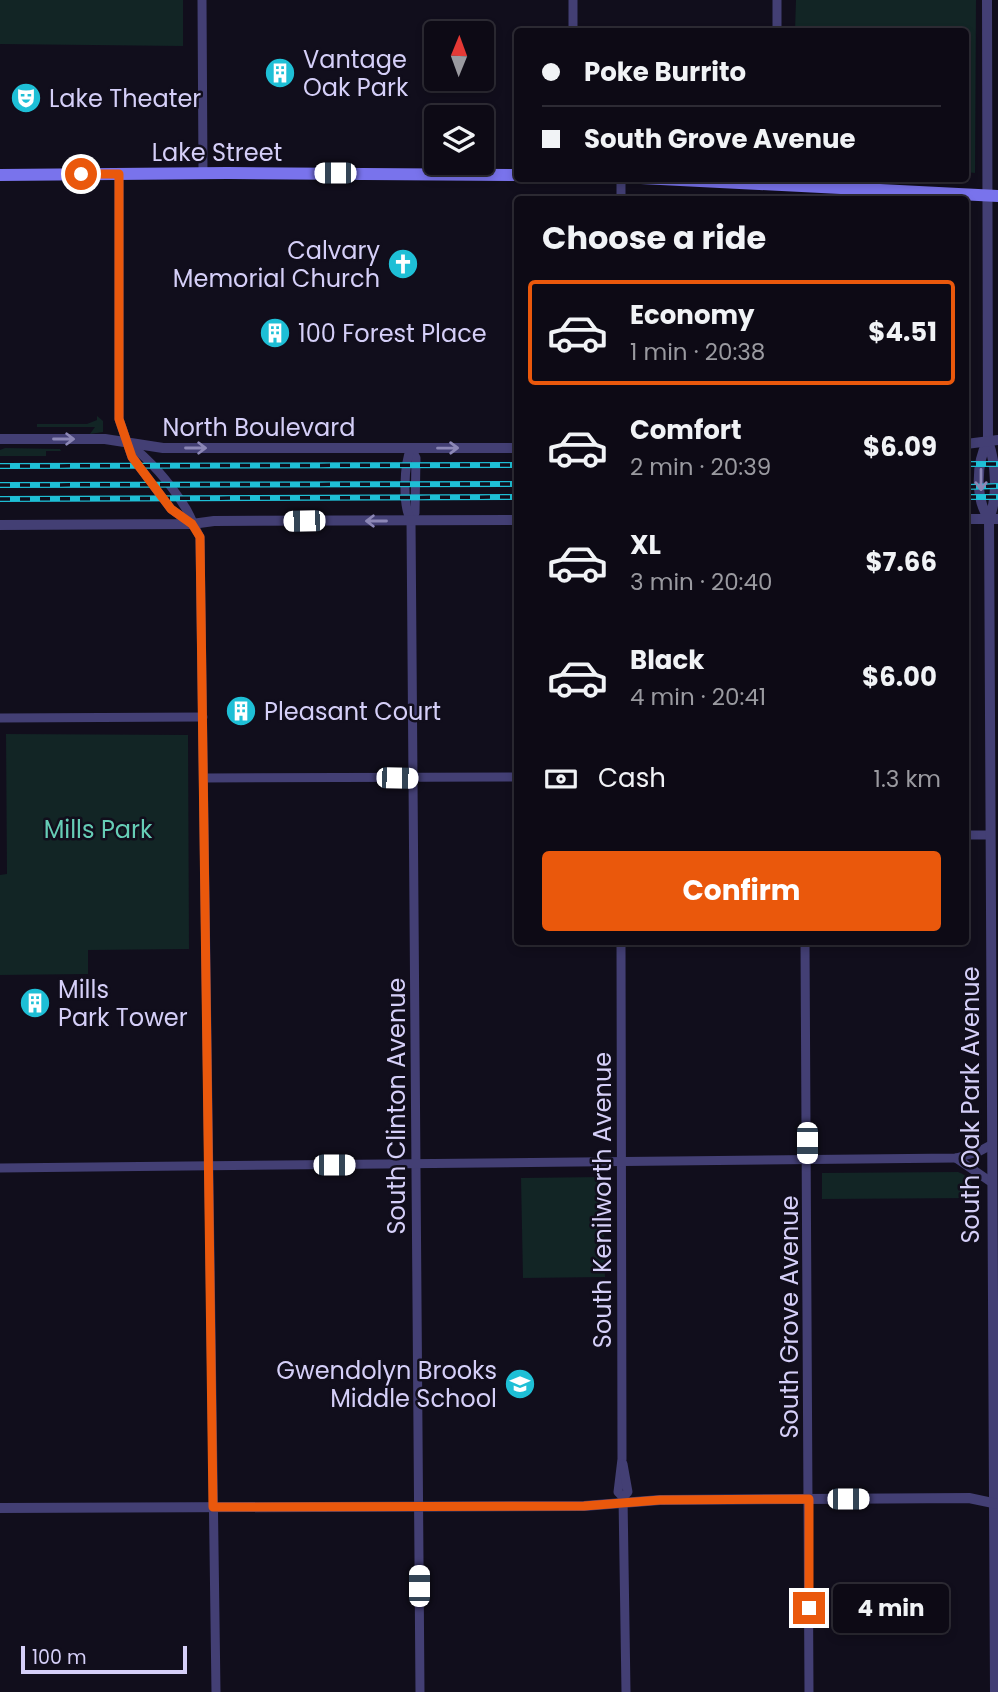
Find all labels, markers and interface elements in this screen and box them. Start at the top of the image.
north arrow [424,21,494,91]
map controls [424,21,494,175]
place label: Vantage Oak Park [303,43,409,104]
text: Poke Burrito [584,54,746,90]
building icon: Vantage Oak Park [263,56,297,90]
theatre icon: Lake Theater [9,81,43,115]
place label: Lake Theater [49,82,201,115]
button: layers [424,105,494,175]
text: South Grove Avenue [584,121,856,157]
street label: Lake Street [152,136,282,169]
route start [65,158,97,190]
car [315,163,357,184]
text: Choose a ride [542,215,766,260]
place label: Calvary Memorial Church [173,234,380,295]
church icon: Calvary Memorial Church [386,247,420,281]
text: Economy [630,297,754,333]
icon: car [546,301,609,364]
text: $4.51 [868,314,937,350]
building icon: 100 Forest Place [258,316,292,350]
place label: 100 Forest Place [298,317,487,350]
text: 1 min · 20:38 [630,336,765,368]
street label: North Boulevard [163,411,355,444]
text: Comfort [630,412,742,448]
icon: car [546,416,609,479]
text: $6.09 [863,429,937,465]
one-way arrow [53,432,76,446]
one-way arrow [185,441,208,455]
one-way arrow [436,441,459,455]
text: 2 min · 20:39 [630,451,771,483]
one-way arrow [974,468,988,491]
car [283,510,326,532]
one-way arrow [365,514,388,528]
text: XL [630,527,661,563]
icon: car [546,531,609,594]
text: $7.66 [866,544,937,580]
text: 3 min · 20:40 [630,566,772,598]
text: Black [630,642,704,678]
icon: car [546,646,609,709]
text: $6.00 [862,659,937,695]
text: 4 min · 20:41 [630,681,766,713]
building icon: Pleasant Court [224,694,258,728]
place label: Pleasant Court [264,695,441,728]
icon: cash [542,760,580,798]
text: Cash [598,760,666,796]
text: 1.3 km [874,763,941,795]
car [376,767,419,789]
park label: Mills Park [44,813,153,846]
button: Confirm [542,851,941,931]
street label: South Oak Park Avenue [954,966,987,1244]
place label: Mills Park Tower [58,973,188,1034]
street label: South Clinton Avenue [380,978,413,1235]
building icon: Mills Park Tower [18,986,52,1020]
street label: South Kenilworth Avenue [586,1052,619,1348]
car [797,1122,818,1164]
car [314,1155,356,1176]
street label: South Grove Avenue [773,1195,806,1439]
place label: Gwendolyn Brooks Middle School [276,1354,497,1415]
school or university icon: Gwendolyn Brooks Middle School [503,1367,537,1401]
car [828,1489,870,1510]
car [409,1565,430,1607]
callout: 4 min [834,1584,949,1632]
route end [793,1592,825,1624]
text: 4 min [857,1592,925,1624]
scale bar [21,1643,187,1675]
text: 100 m [32,1644,87,1671]

